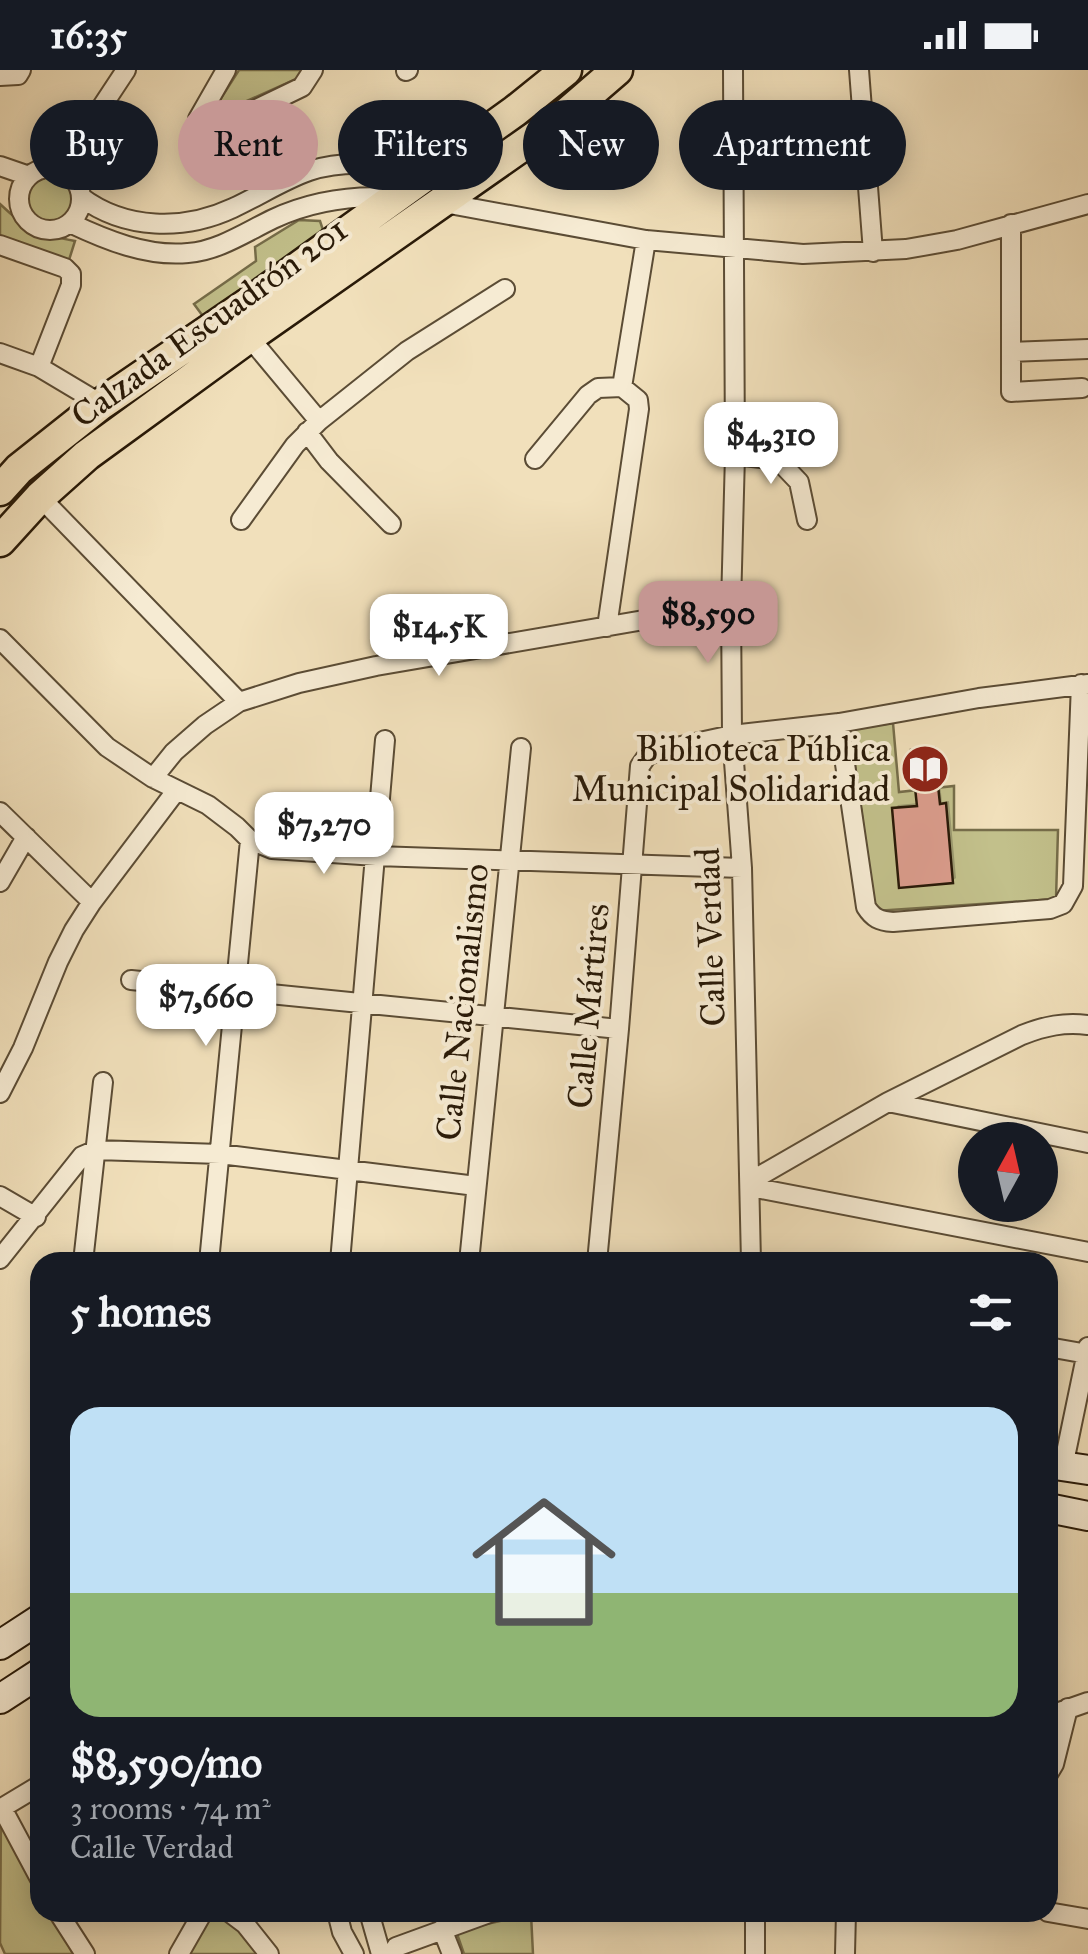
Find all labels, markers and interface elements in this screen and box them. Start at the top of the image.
text: 16:35 [50,12,127,58]
chip: Buy [30,100,158,190]
chip: Rent [178,100,318,190]
chip: Filters [338,100,503,190]
chip: New [523,100,659,190]
chip: Apartment [679,100,906,190]
street label: Calzada Escuadrón 201 [63,208,356,437]
pin: $4,310 [690,402,852,487]
text: $4,310 [726,415,816,454]
pin: $8,590 [627,581,789,666]
pin: $14.5K [358,594,520,679]
text: $8,590 [661,594,755,633]
text: $14.5K [392,607,486,646]
place label: Biblioteca Pública Municipal Solidaridad [572,728,890,811]
library icon: Biblioteca Pública Municipal Solidaridad [899,743,951,795]
pin: $7,270 [243,792,405,877]
text: $7,270 [277,805,371,844]
street label: Calle Verdad [686,846,735,1027]
street label: Calle Nacionalismo [427,862,498,1143]
street label: Calle Mártires [558,902,619,1110]
pin: $7,660 [125,964,287,1049]
text: $7,660 [158,977,254,1016]
north arrow [958,1122,1058,1222]
map controls [958,1122,1058,1222]
icon: filters [963,1285,1018,1340]
text: 5 homes [70,1286,211,1338]
icon: home [454,1472,634,1652]
text: $8,590/mo [70,1737,262,1789]
text: 3 rooms · 74 m² [70,1789,271,1828]
text: Calle Verdad [70,1828,234,1867]

